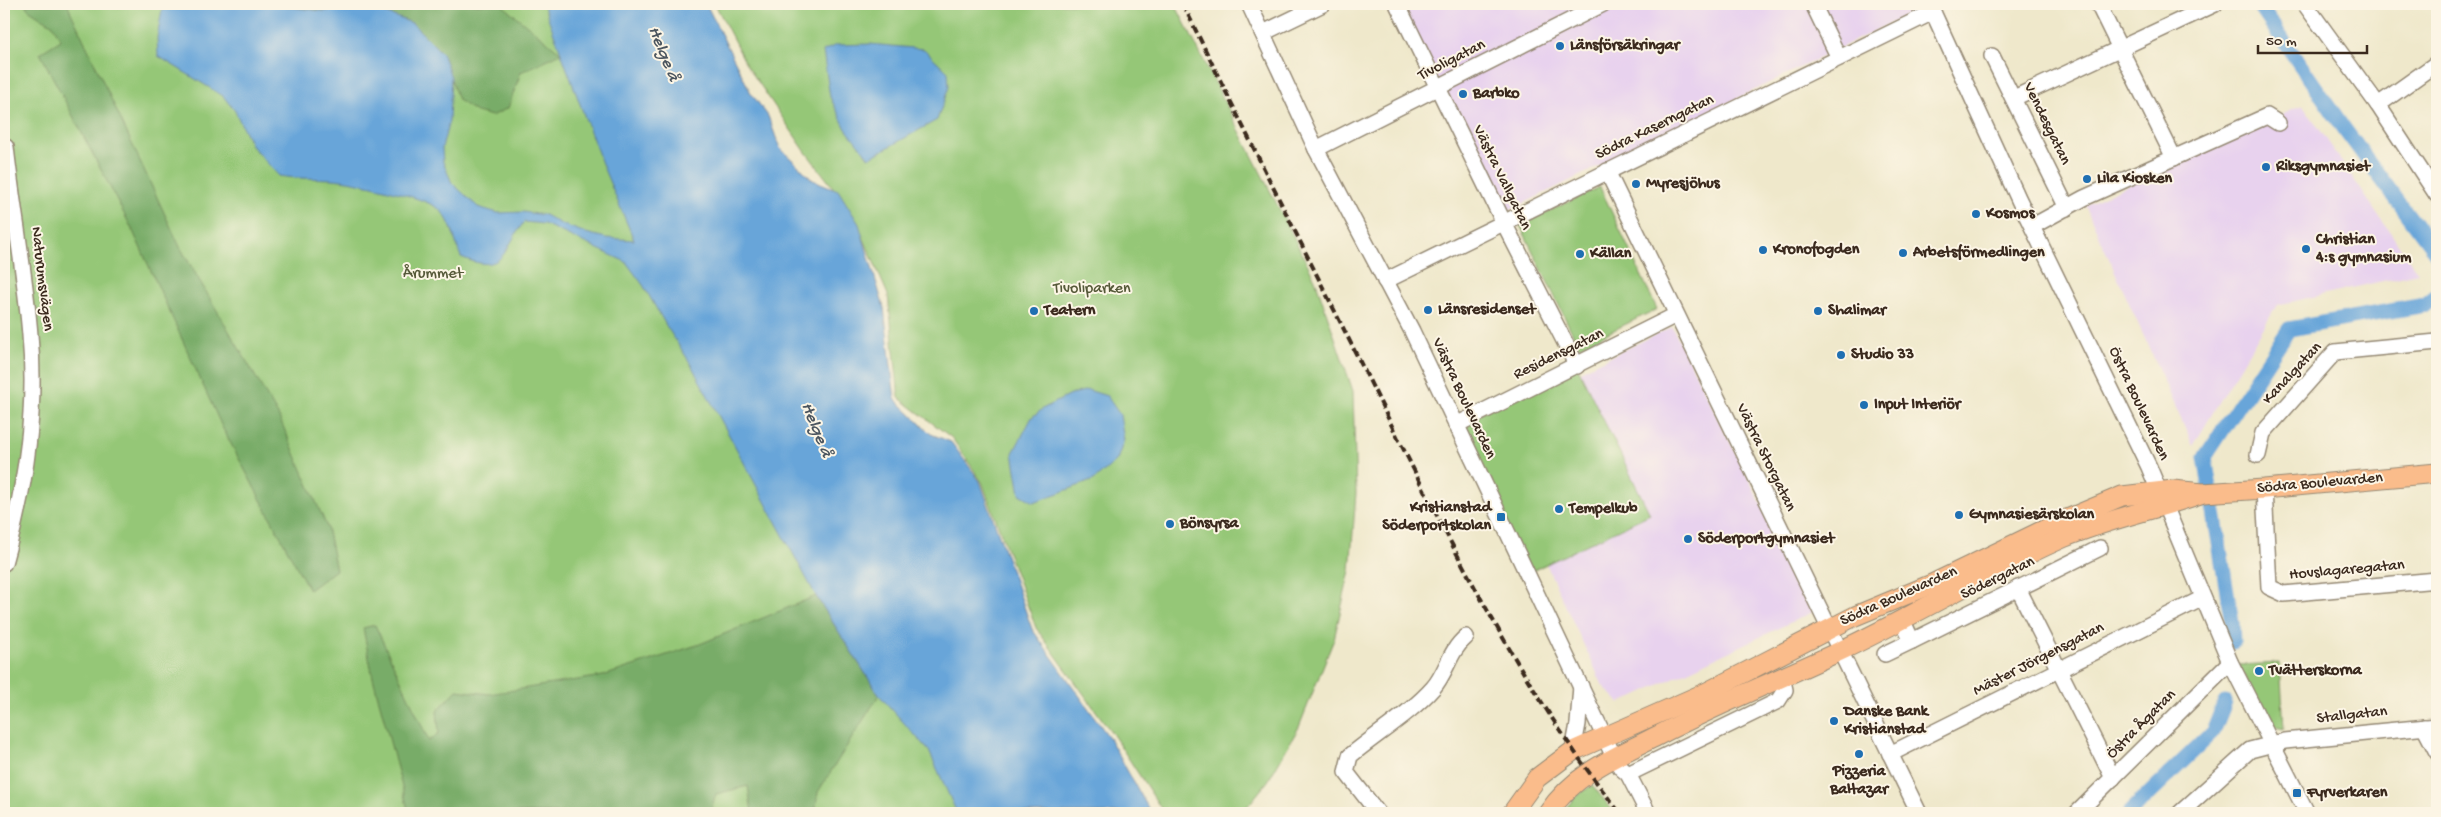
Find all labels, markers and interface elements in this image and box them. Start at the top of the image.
scale bar [2258,22,2367,54]
water label: Helge å [643,23,684,85]
text: 50 m [2266,33,2297,51]
street label: Tivoligatan [1414,36,1489,86]
place label: Länsförsäkringar [1570,36,1682,56]
marker: Länsförsäkringar [1554,40,1566,52]
street label: Vendesgatan [2017,79,2074,169]
place label: Barbko [1472,85,1520,104]
marker: Barbko [1457,88,1469,100]
street label: Södra Kaserngatan [1593,91,1718,165]
street label: Västra Vallgatan [1467,122,1535,234]
place label: Riksgymnasiet [2275,158,2371,177]
marker: Riksgymnasiet [2260,161,2272,173]
place label: Lila Kiosken [2097,170,2172,189]
marker: Lila Kiosken [2081,173,2093,185]
place label: Myresjöhus [1646,175,1721,194]
marker: Myresjöhus [1630,178,1642,190]
place label: Kosmos [1985,205,2036,224]
marker: Kosmos [1970,208,1982,220]
street label: Naturumsvägen [25,226,57,333]
place label: Christian 4:s gymnasium [2315,231,2412,268]
place label: Kronofogden [1772,240,1860,260]
place label: Arbetsförmedlingen [1912,243,2045,263]
marker: Christian 4:s gymnasium [2300,243,2312,255]
marker: Kronofogden [1757,244,1769,256]
place label: Källan [1589,245,1632,264]
marker: Arbetsförmedlingen [1897,247,1909,259]
marker: Källan [1574,248,1586,260]
park label: Årummet [403,264,465,284]
park label: Tivoliparken [1052,280,1131,299]
place label: Länsresidenset [1438,301,1537,320]
place label: Teatern [1042,302,1096,321]
place label: Shalimar [1828,302,1888,321]
marker: Länsresidenset [1422,304,1434,316]
marker: Teatern [1028,305,1040,317]
marker: Shalimar [1812,305,1824,317]
street label: Residensgatan [1511,325,1608,385]
street label: Västra Boulevarden [1426,335,1499,463]
street label: Kanalgatan [2259,338,2327,409]
street label: Östra Boulevarden [2103,344,2173,464]
place label: Studio 33 [1851,346,1914,365]
marker: Studio 33 [1835,349,1847,361]
place label: Input Interiör [1874,396,1963,415]
water label: Helge å [796,399,837,461]
marker: Input Interiör [1858,399,1870,411]
street label: Västra Storgatan [1730,400,1799,515]
street label: Södra Boulevarden [2256,469,2384,499]
place label: Kristianstad Söderportskolan [1382,499,1493,536]
place label: Tempelkub [1567,500,1638,519]
marker: Tempelkub [1553,503,1565,515]
place label: Gymnasiesärskolan [1969,506,2095,525]
marker: Gymnasiesärskolan [1953,509,1965,521]
marker: Kristianstad Söderportskolan [1495,511,1507,523]
place label: Bönsyrsa [1179,515,1239,534]
marker: Bönsyrsa [1164,518,1176,530]
place label: Söderportgymnasiet [1698,530,1836,549]
marker: Söderportgymnasiet [1682,533,1694,545]
street label: Södergatan [1958,553,2038,605]
street label: Hovslagaregatan [2289,556,2406,586]
street label: Södra Boulevarden [1838,563,1961,631]
street label: Mäster Jörgensgatan [1970,619,2108,701]
place label: Tvätterskorna [2267,662,2363,681]
marker: Tvätterskorna [2253,665,2265,677]
street label: Östra Ågatan [2102,685,2181,764]
place label: Danske Bank Kristianstad [1842,703,1930,740]
street label: Stallgatan [2316,703,2389,729]
marker: Danske Bank Kristianstad [1828,715,1840,727]
marker: Pizzeria Baltazar [1853,748,1865,760]
place label: Pizzeria Baltazar [1829,763,1890,800]
place label: Fyrverkaren [2306,784,2388,803]
marker: Fyrverkaren [2291,787,2303,799]

